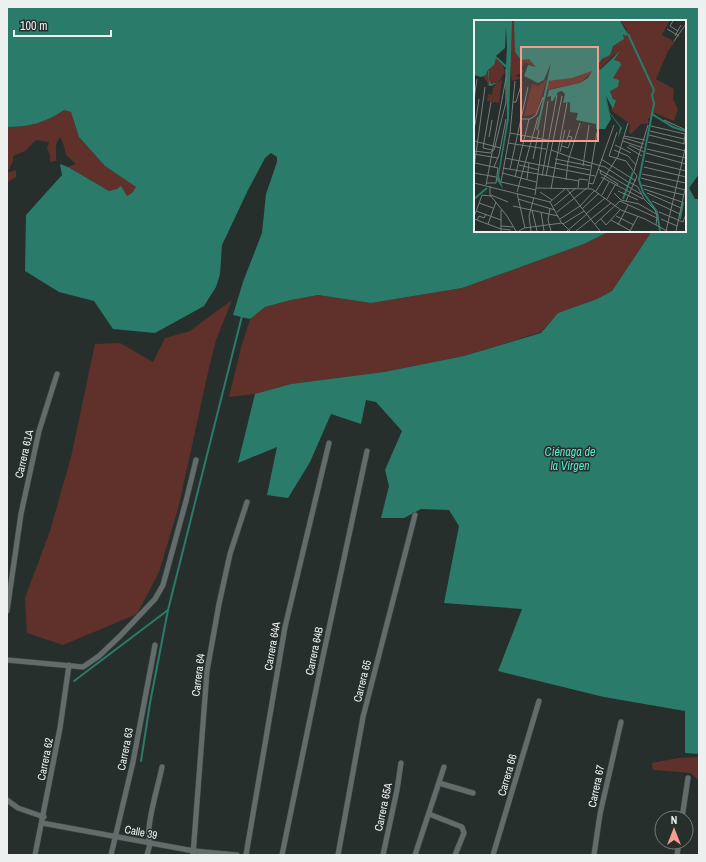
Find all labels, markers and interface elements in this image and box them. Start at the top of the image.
scale bar [14,12,111,38]
text: 100 m [20,18,47,34]
inset map [474,20,686,232]
street label: Carrera 61A [12,428,37,480]
water label: Ciénaga de la Virgen [545,444,596,474]
street label: Carrera 64A [261,620,283,671]
street label: Carrera 64B [302,626,326,676]
street label: Carrera 64 [188,653,208,697]
street label: Carrera 65 [350,658,374,704]
street label: Carrera 63 [114,727,136,771]
street label: Carrera 62 [34,737,56,781]
street label: Carrera 66 [494,752,520,798]
street label: Carrera 67 [585,763,607,809]
street label: Carrera 65A [371,781,395,832]
north arrow [654,810,694,850]
text: N [671,813,677,827]
street label: Calle 39 [123,822,159,842]

